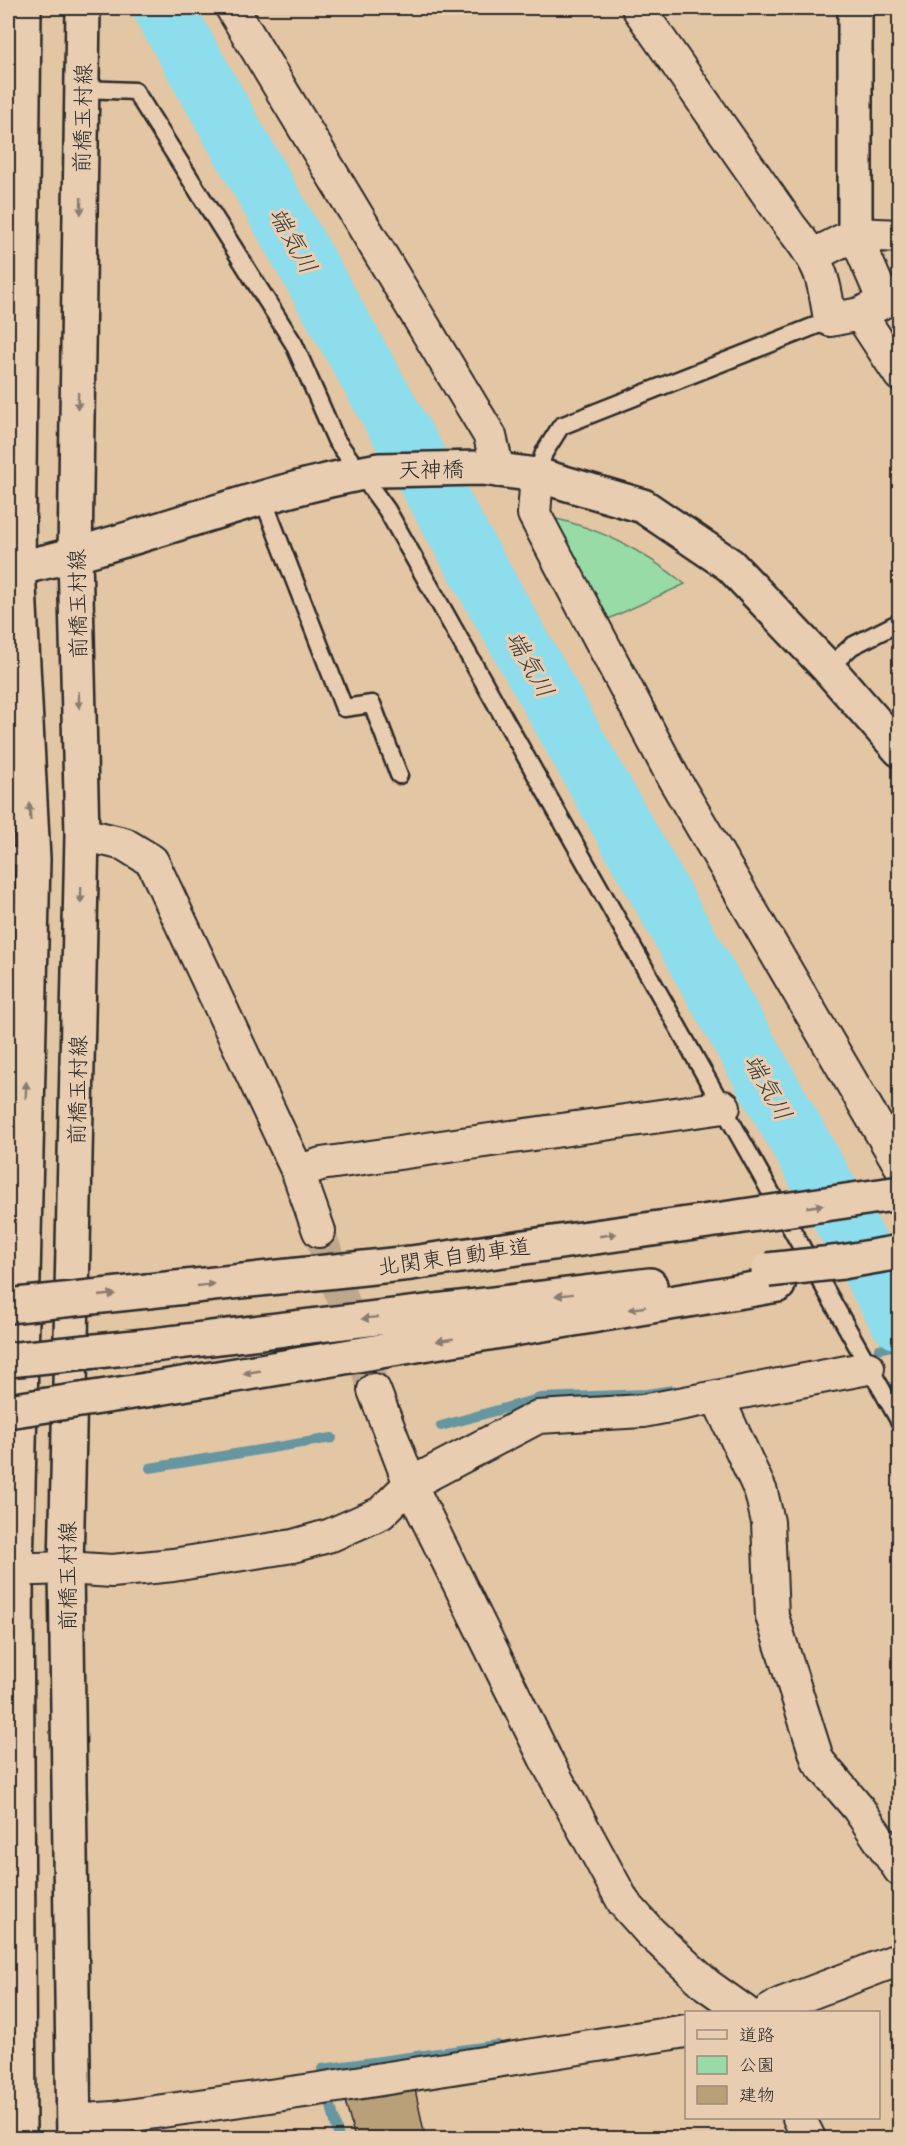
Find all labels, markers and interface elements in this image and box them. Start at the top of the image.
street label: 前橋玉村線 [66,63,98,173]
one-way arrow [76,196,86,215]
water label: 端気川 [263,201,325,279]
one-way arrow [73,391,82,410]
street label: 天神橋 [398,453,464,485]
street label: 前橋玉村線 [61,549,93,659]
water label: 端気川 [500,625,562,703]
one-way arrow [74,691,84,710]
one-way arrow [26,802,35,821]
one-way arrow [76,886,86,905]
street label: 前橋玉村線 [61,1035,93,1145]
water label: 端気川 [738,1048,800,1126]
one-way arrow [22,1081,31,1100]
one-way arrow [806,1201,825,1210]
street label: 北関東自動車道 [376,1230,532,1282]
one-way arrow [598,1231,617,1240]
one-way arrow [197,1280,216,1290]
one-way arrow [98,1290,117,1300]
one-way arrow [554,1290,573,1300]
one-way arrow [627,1304,646,1313]
one-way arrow [360,1314,379,1323]
one-way arrow [435,1336,454,1345]
one-way arrow [243,1368,262,1377]
street label: 前橋玉村線 [52,1521,82,1631]
legend [685,2011,880,2119]
text: 道路 [739,2022,775,2047]
text: 公園 [739,2052,775,2077]
text: 建物 [739,2082,775,2107]

